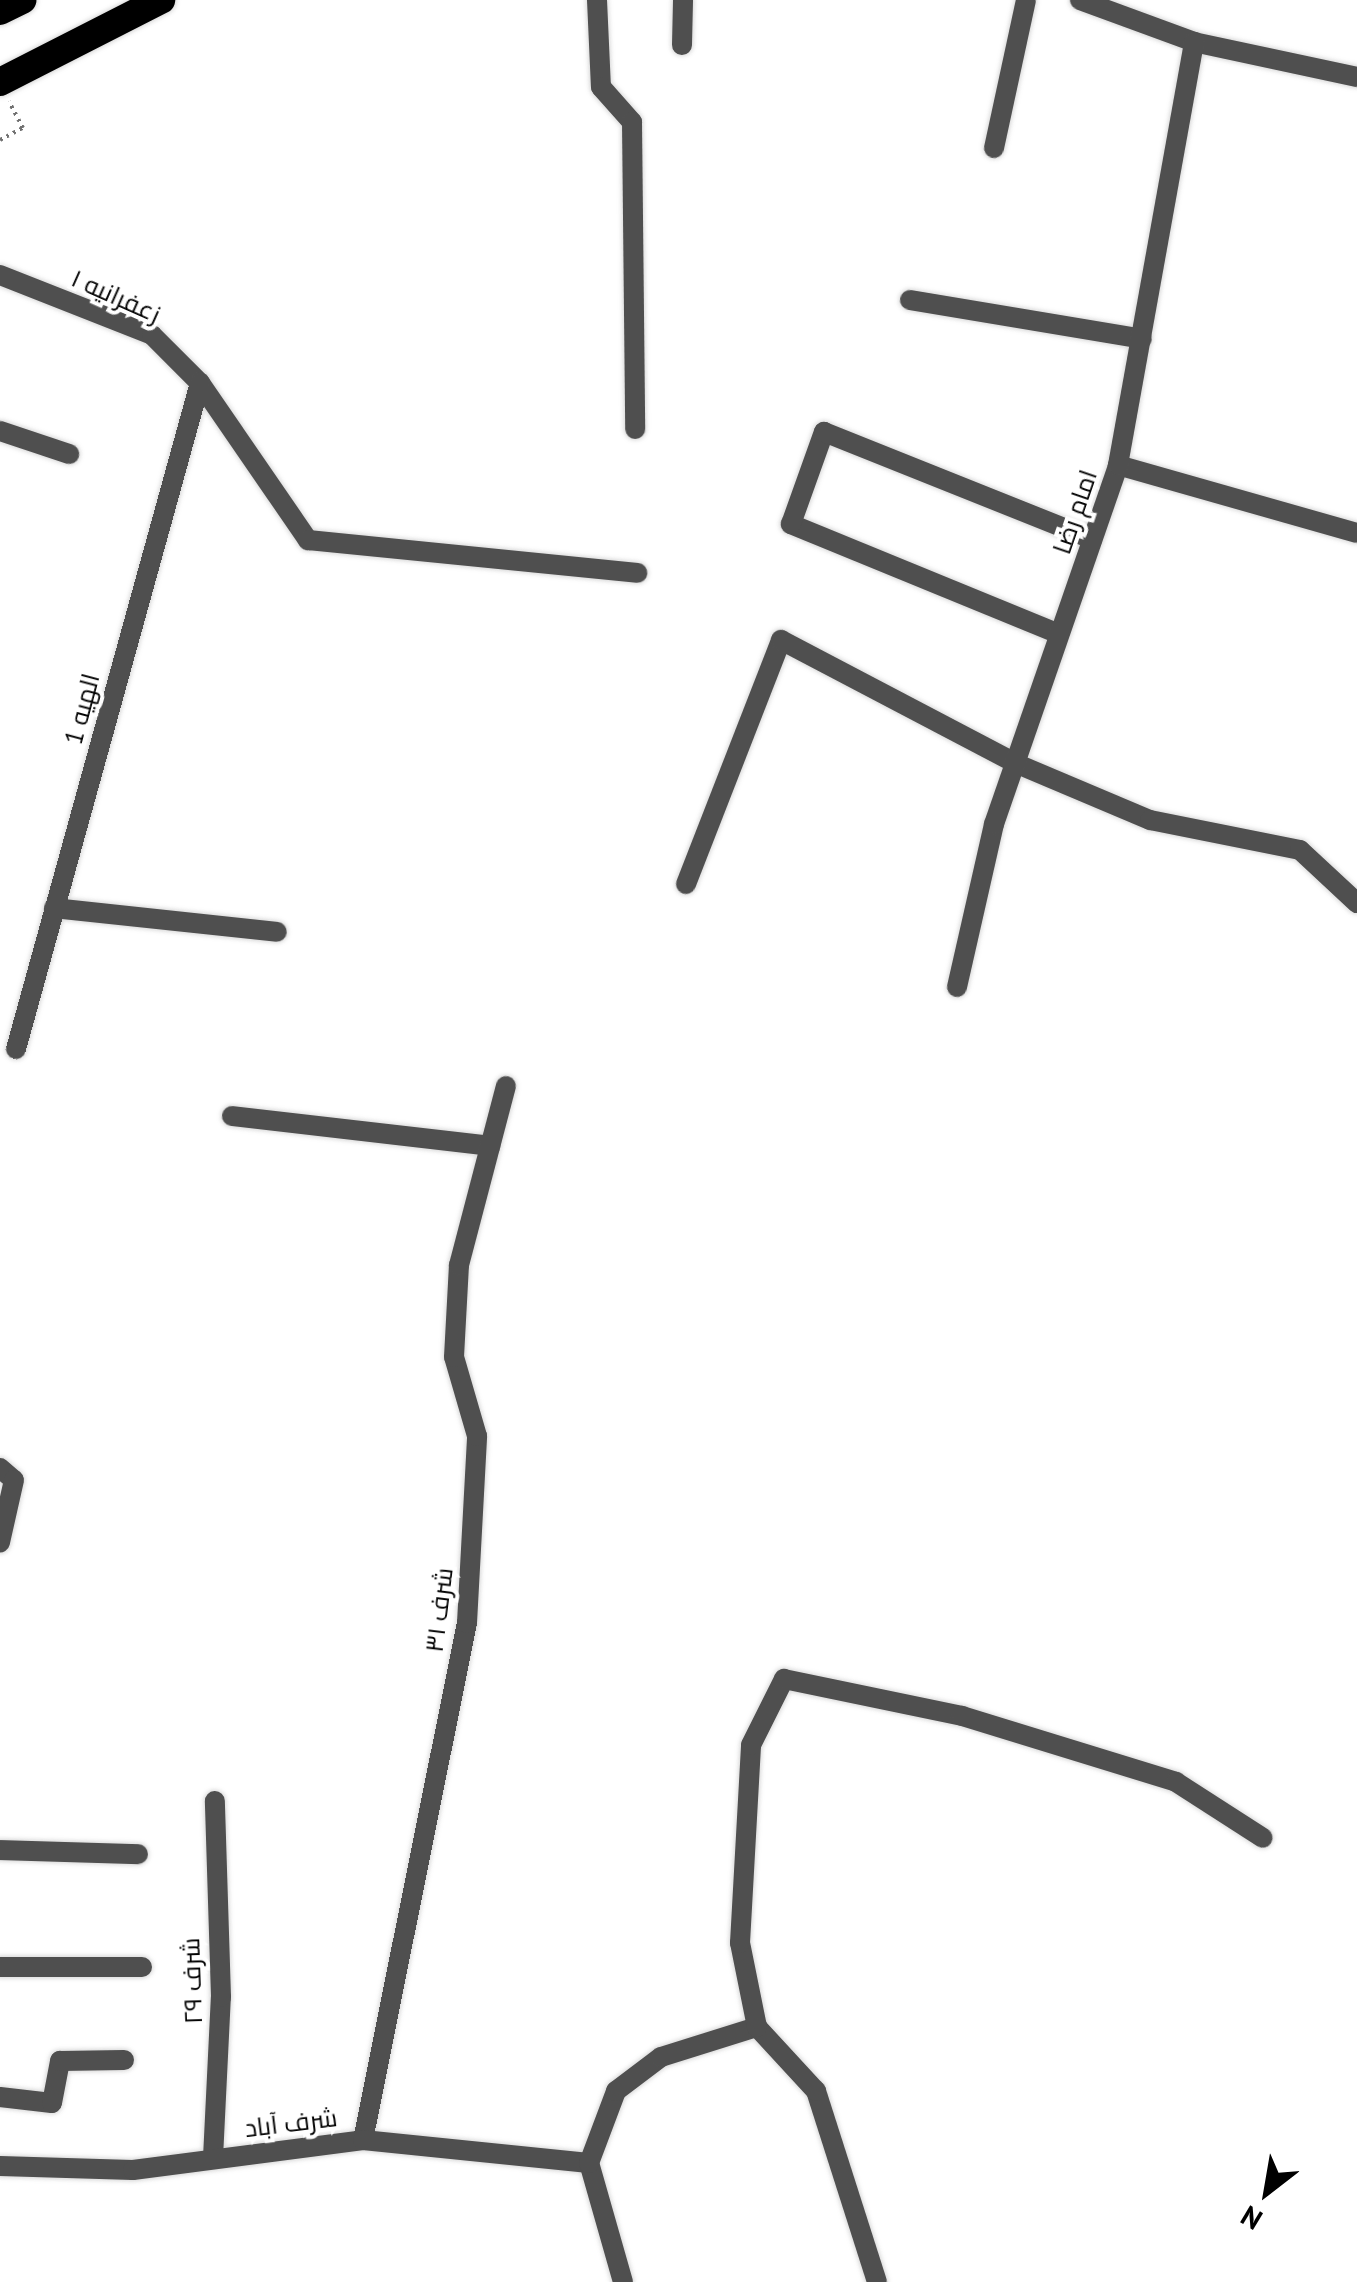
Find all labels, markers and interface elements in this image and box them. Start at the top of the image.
street label: زعفرانیه ۱ [67,263,165,329]
street label: امام رضا [1047,466,1103,558]
street label: الهیه 1 [58,670,106,748]
street label: شرف ۳۱ [419,1566,459,1654]
street label: شرف ۲۹ [176,1937,208,2025]
street label: شرف آباد [243,2102,339,2144]
north arrow [1217,2142,1317,2242]
text: N [1234,2198,1269,2239]

